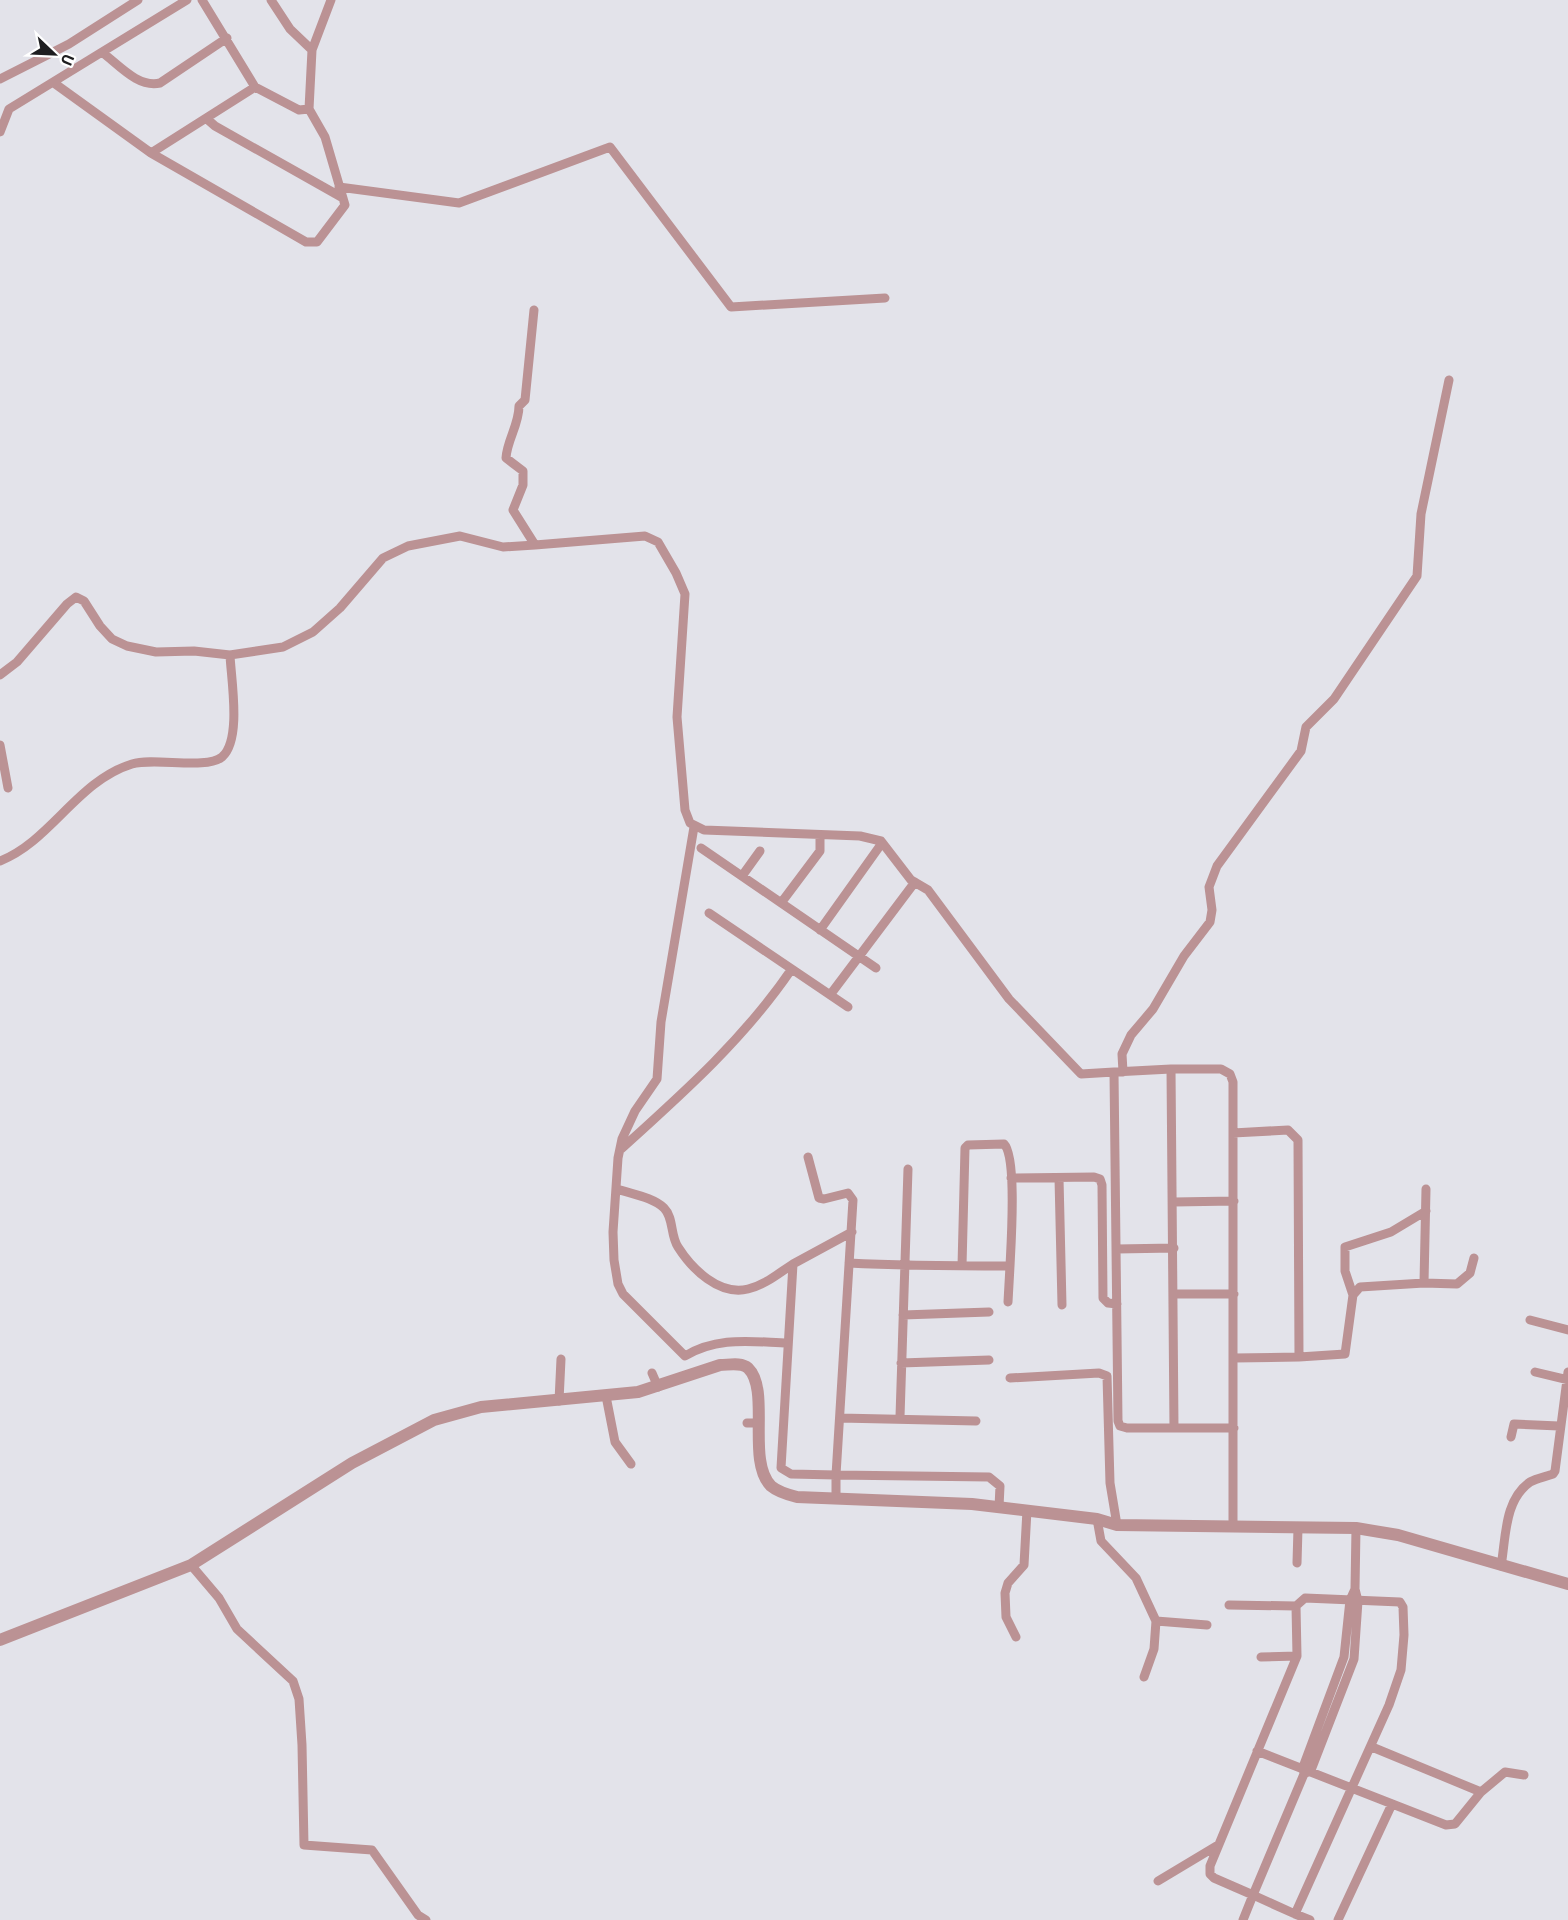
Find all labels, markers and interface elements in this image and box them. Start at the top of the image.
north arrow [24,24,84,84]
text: U [58,52,79,68]

